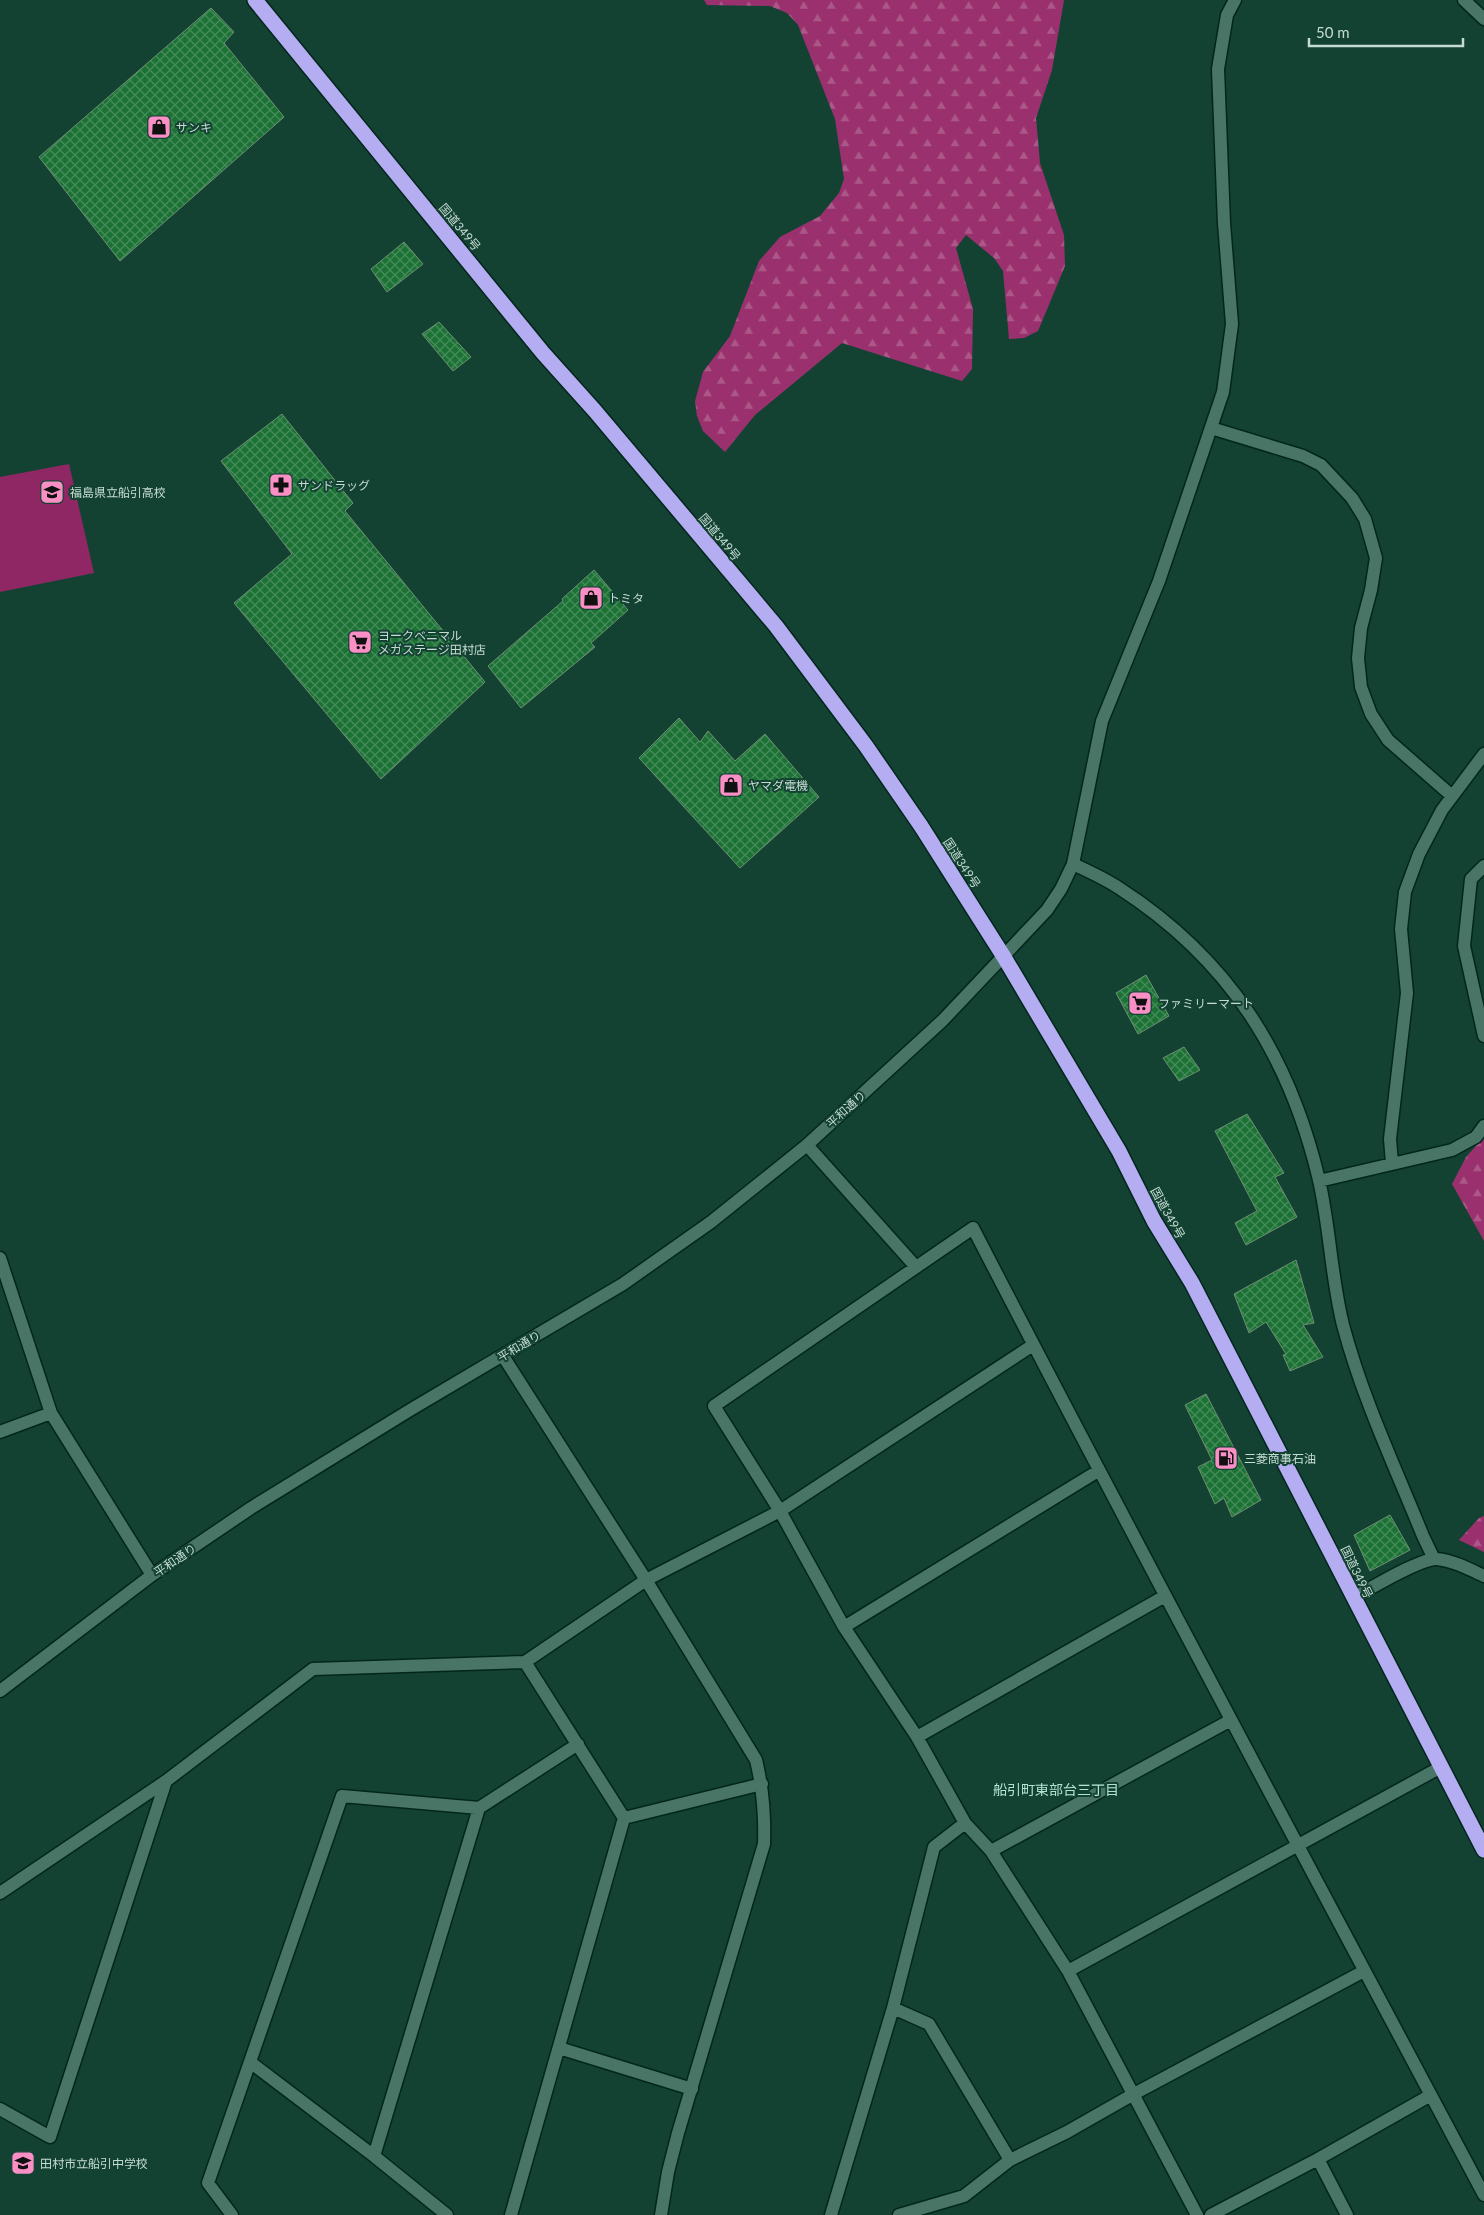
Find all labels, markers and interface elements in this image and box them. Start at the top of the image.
scale bar [1309,15,1463,47]
text: 50 m [1316,23,1350,41]
shop icon: サンキ [146,114,172,140]
place label: サンキ [176,120,212,135]
street label: 国道349号 [436,200,484,254]
pharmacy icon: サンドラッグ [268,472,294,498]
place label: サンドラッグ [298,478,370,493]
school or university icon: 福島県立船引高校 [39,479,65,505]
place label: 福島県立船引高校 [70,485,166,500]
street label: 国道349号 [696,510,744,564]
shop icon: トミタ [578,585,604,611]
place label: トミタ [608,591,644,606]
place label: ヨークベニマル メガステージ田村店 [378,628,486,657]
supermarket icon: ヨークベニマル メガステージ田村店 [347,629,373,655]
shop icon: ヤマダ電機 [718,772,744,798]
place label: ヤマダ電機 [748,778,808,793]
street label: 国道349号 [940,835,984,891]
supermarket icon: ファミリーマート [1127,990,1153,1016]
place label: ファミリーマート [1158,996,1254,1011]
street label: 平和通り [823,1087,869,1131]
street label: 国道349号 [1148,1184,1188,1242]
street label: 平和通り [495,1327,543,1365]
fuel station icon: 三菱商事石油 [1213,1445,1239,1471]
place label: 三菱商事石油 [1244,1451,1316,1466]
street label: 平和通り [151,1540,199,1580]
street label: 国道349号 [1338,1543,1376,1601]
district label: 船引町東部台三丁目 [993,1781,1119,1798]
school or university icon: 田村市立船引中学校 [10,2150,36,2176]
place label: 田村市立船引中学校 [40,2156,148,2171]

